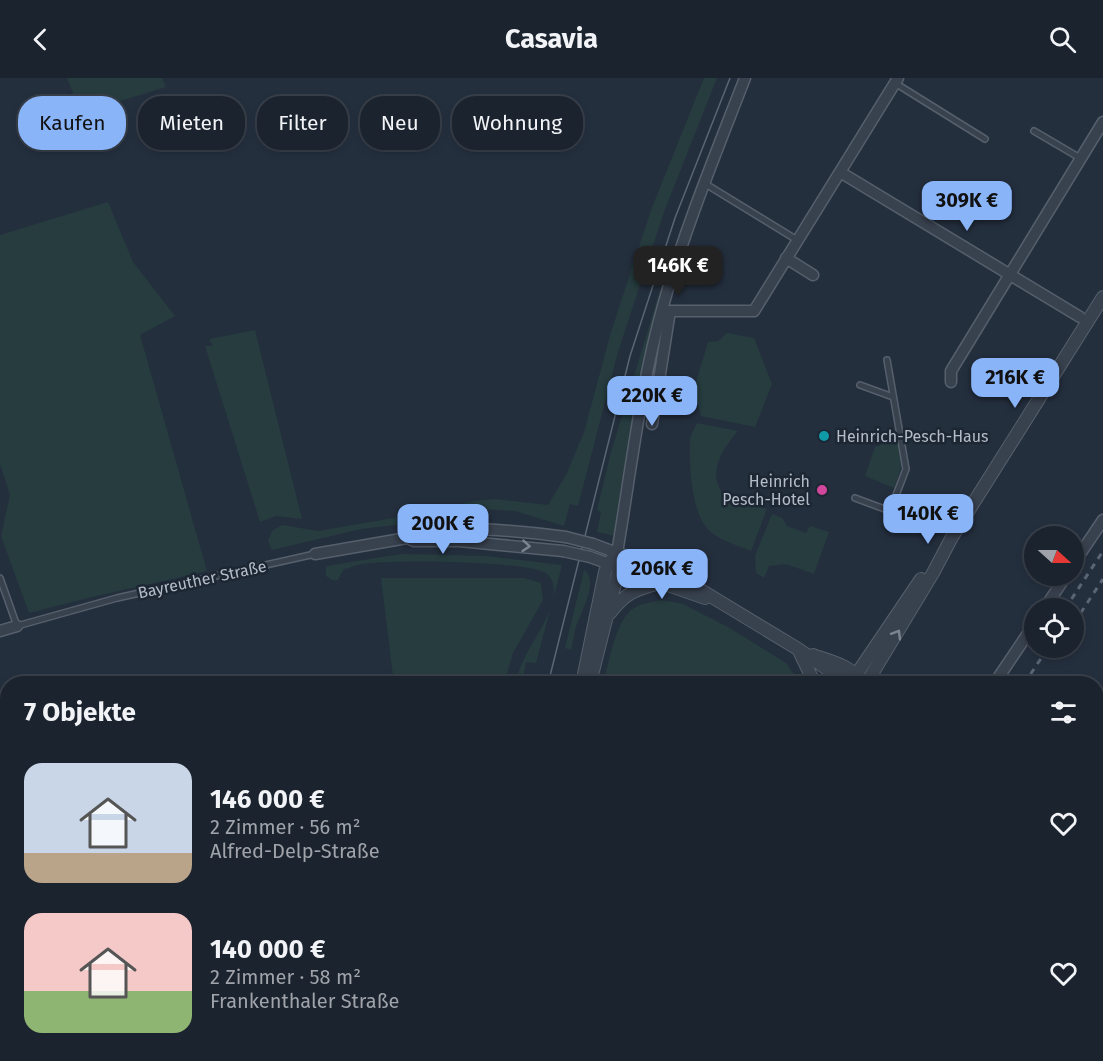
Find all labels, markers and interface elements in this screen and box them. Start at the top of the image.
icon: back [24,23,57,56]
text: Casavia [505,23,598,55]
icon: search [1046,23,1079,56]
chip: Kaufen [18,96,126,150]
chip: Mieten [138,96,245,150]
chip: Filter [257,96,348,150]
chip: Neu [360,96,440,150]
chip: Wohnung [452,96,583,150]
pin: 309K € [918,181,1016,232]
text: 309K € [936,188,998,212]
pin: 146K € [629,246,727,297]
text: 146K € [647,253,709,277]
pin: 216K € [966,358,1064,409]
text: 216K € [985,365,1045,389]
pin: 220K € [603,376,701,427]
text: 220K € [621,383,683,407]
place label: Heinrich-Pesch-Haus [836,427,989,446]
marker: Heinrich-Pesch-Haus [817,429,831,443]
place label: Heinrich Pesch-Hotel [722,472,810,509]
marker: Heinrich Pesch-Hotel [815,483,829,497]
pin: 140K € [879,494,977,545]
text: 140K € [897,501,959,525]
pin: 200K € [394,504,492,555]
text: 200K € [412,511,474,535]
north arrow [1024,526,1084,586]
map controls [1024,526,1084,658]
one-way arrow [521,539,530,552]
pin: 206K € [613,549,711,600]
text: 206K € [631,556,693,580]
street label: Bayreuther Straße [136,557,268,602]
button: locate [1024,598,1084,658]
one-way arrow [889,630,901,640]
icon: filters [1047,696,1080,729]
text: 7 Objekte [24,697,136,728]
text: 146 000 € [210,784,325,815]
icon: home [72,787,144,859]
icon: heart [1047,807,1080,840]
text: 2 Zimmer · 56 m² [210,815,361,839]
text: Alfred-Delp-Straße [210,839,380,863]
text: 140 000 € [210,934,325,965]
icon: home [72,937,144,1009]
icon: heart [1047,957,1080,990]
text: 2 Zimmer · 58 m² [210,965,361,989]
text: Frankenthaler Straße [210,989,400,1013]

